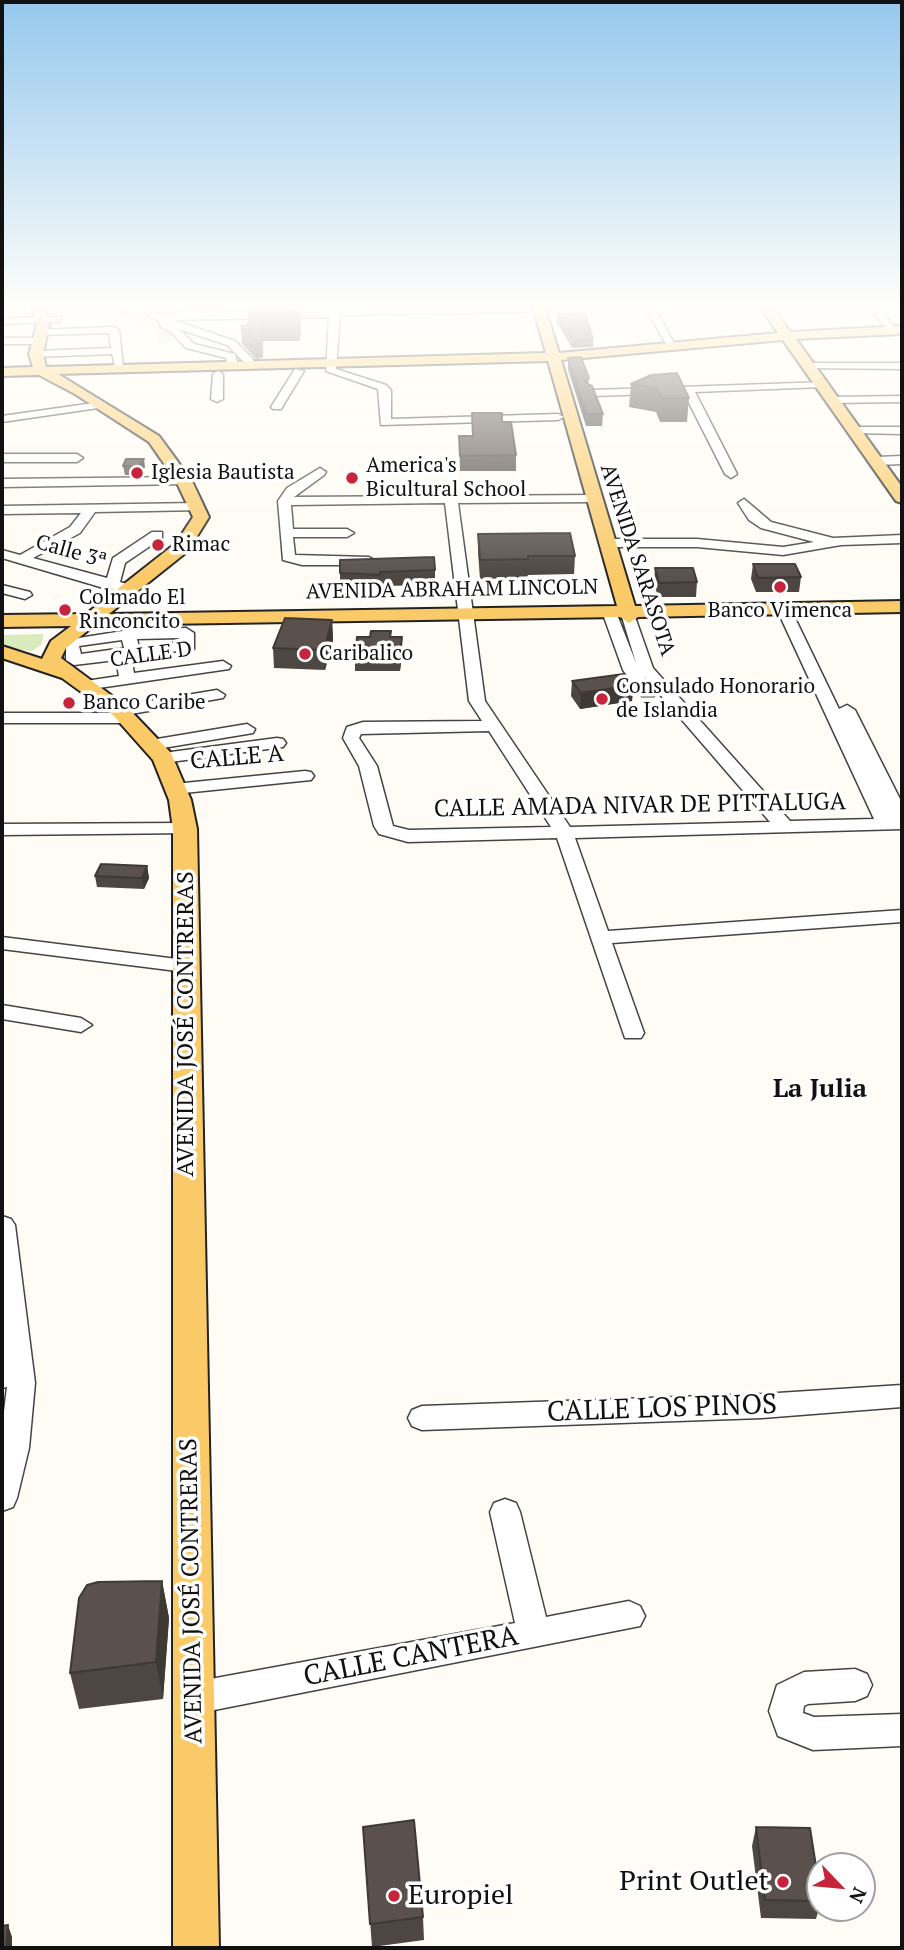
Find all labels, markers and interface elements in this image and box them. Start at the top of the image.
place label: America's Bicultural School [366,453,526,503]
place label: Iglesia Bautista [151,460,295,486]
street label: AVENIDA SARASOTA [594,461,680,659]
marker: Iglesia Bautista [129,465,145,481]
marker: America's Bicultural School [344,470,360,486]
street label: Calle 3ª [33,530,109,574]
place label: Rimac [172,532,230,558]
marker: Rimac [150,537,166,553]
street label: AVENIDA ABRAHAM LINCOLN [306,575,598,605]
marker: Banco Vimenca [772,579,788,595]
place label: Colmado El Rinconcito [79,585,186,635]
place label: Banco Vimenca [708,598,852,624]
marker: Colmado El Rinconcito [57,602,73,618]
street label: CALLE D [108,637,194,673]
place label: Caribalico [319,641,413,667]
marker: Caribalico [297,646,313,662]
place label: Consulado Honorario de Islandia [616,674,815,724]
place label: Banco Caribe [83,690,206,716]
marker: Consulado Honorario de Islandia [594,691,610,707]
marker: Banco Caribe [61,695,77,711]
street label: CALLE A [189,740,285,776]
street label: CALLE AMADA NIVAR DE PITTALUGA [434,788,846,824]
street label: AVENIDA JOSÉ CONTRERAS [172,871,200,1177]
district label: La Julia [773,1074,867,1106]
street label: CALLE LOS PINOS [546,1388,778,1430]
street label: AVENIDA JOSÉ CONTRERAS [175,1438,209,1744]
street label: CALLE CANTERA [301,1620,521,1694]
north arrow [806,1852,876,1922]
place label: Print Outlet [619,1865,769,1899]
marker: Print Outlet [775,1874,791,1890]
place label: Europiel [408,1879,513,1913]
text: N [844,1884,873,1908]
marker: Europiel [386,1888,402,1904]

